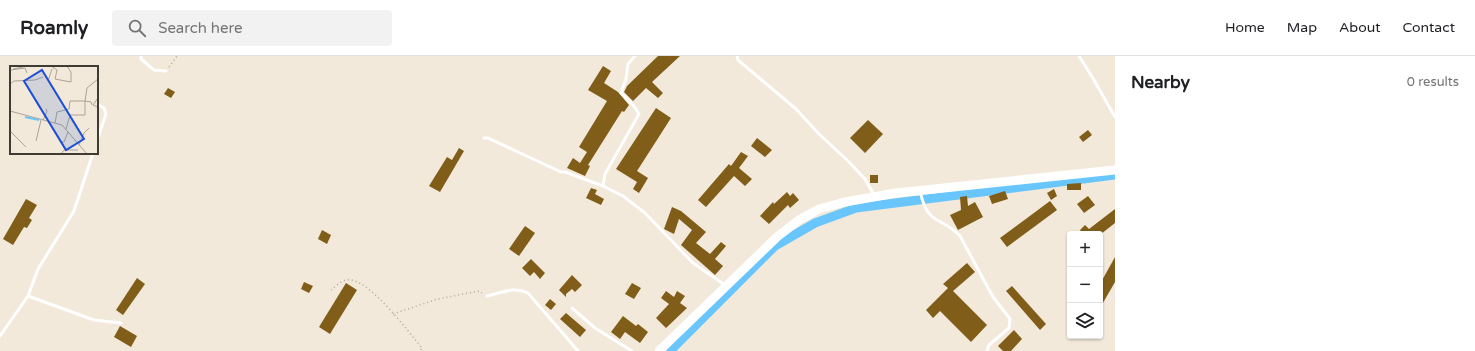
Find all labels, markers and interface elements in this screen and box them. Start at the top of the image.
search box [112,10,392,46]
text: Roamly [20,17,88,39]
icon: search [126,17,148,39]
text: Search here [158,19,243,37]
text: Home [1225,19,1265,36]
text: Map [1287,19,1317,36]
text: About [1339,19,1381,36]
text: Contact [1403,19,1455,36]
inset map [10,66,98,154]
text: Nearby [1131,72,1190,93]
text: 0 results [1407,74,1459,90]
map controls [1067,231,1103,339]
button: + [1067,231,1103,267]
button: − [1067,267,1103,303]
button: layers [1067,303,1103,339]

